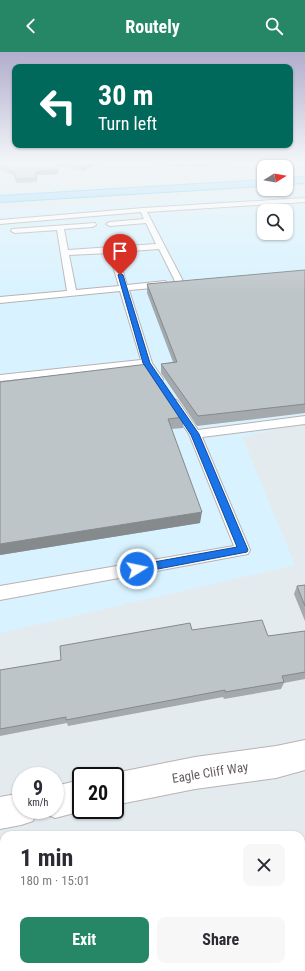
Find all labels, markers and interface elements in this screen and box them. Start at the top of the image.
icon: back [20,15,42,37]
icon: search [263,15,285,37]
text: Routely [125,16,180,37]
text: 30 m [98,79,154,112]
icon: left [32,80,84,132]
text: Turn left [98,113,157,134]
north arrow [257,160,293,196]
map controls [257,160,293,240]
button: search [257,204,293,240]
pin [103,234,137,275]
icon: arrive [109,240,131,262]
position arrow [116,548,158,590]
street label: Eagle Cliff Way [171,759,250,786]
speed limit sign: 20 [72,767,124,819]
text: 9 [33,776,43,800]
text: km/h [28,797,48,808]
text: 1 min [20,844,73,872]
button: close [243,844,285,886]
text: 180 m · 15:01 [20,873,90,888]
button: Exit [20,917,149,963]
button: Share [157,917,285,963]

